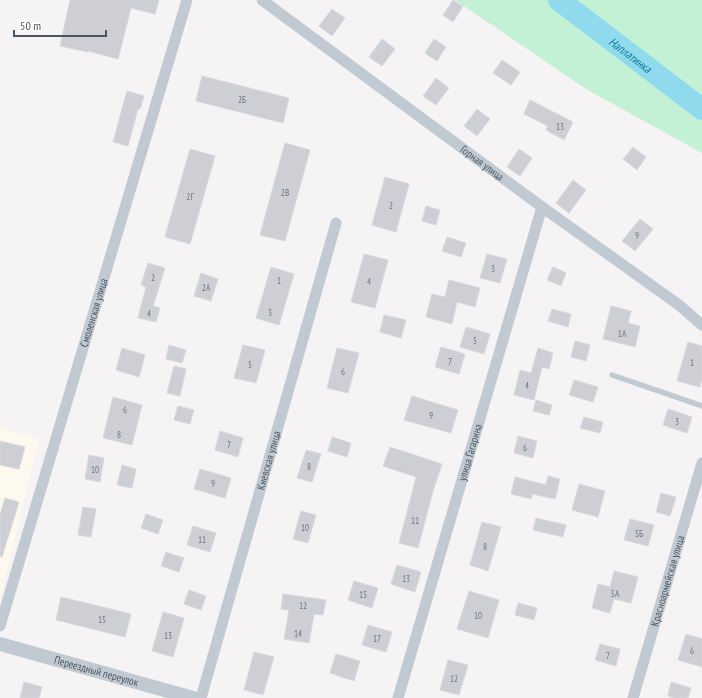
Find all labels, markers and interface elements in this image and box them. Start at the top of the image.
scale bar [14,12,106,38]
text: 50 m [20,18,41,33]
water label: Наплатинка [606,33,656,76]
house number: 2Б [238,94,246,105]
house number: 13 [556,121,564,132]
street label: Горная улица [458,142,507,184]
house number: 2В [281,187,289,198]
house number: 2Г [186,191,194,202]
house number: 2 [389,200,393,211]
house number: 9 [635,230,639,241]
house number: 3 [491,263,495,274]
house number: 2 [151,272,155,283]
house number: 1 [277,275,281,286]
house number: 4 [367,276,371,287]
street label: Смоленская улица [77,277,110,349]
house number: 2А [202,282,211,293]
house number: 3 [268,307,272,318]
house number: 4 [147,308,151,319]
house number: 1A [618,328,627,339]
house number: 5 [473,335,477,346]
house number: 7 [448,356,452,367]
house number: 1 [690,357,694,368]
house number: 5 [248,359,252,370]
house number: 6 [341,366,345,377]
house number: 4 [525,380,529,391]
house number: 6 [123,404,127,415]
house number: 9 [429,410,433,421]
house number: 3 [675,416,679,427]
street label: улица Гагарина [455,422,485,483]
house number: 8 [117,429,121,440]
street label: Киевская улица [253,429,284,492]
house number: 7 [227,439,231,450]
house number: 6 [523,442,527,453]
house number: 8 [307,461,311,472]
house number: 10 [91,464,99,475]
house number: 9 [211,478,215,489]
house number: 11 [411,515,419,526]
house number: 10 [301,522,309,533]
house number: 5Б [635,528,643,539]
house number: 11 [198,534,206,545]
street label: Красноармейская улица [647,534,687,628]
house number: 8 [483,541,487,552]
house number: 13 [402,573,410,584]
house number: 5А [611,588,620,599]
house number: 15 [359,589,367,600]
house number: 12 [299,600,307,611]
house number: 10 [474,610,482,621]
house number: 15 [98,614,106,625]
house number: 14 [294,628,302,639]
house number: 13 [164,630,172,641]
house number: 17 [373,633,381,644]
house number: 6 [690,645,694,656]
house number: 7 [606,650,610,661]
street label: Переездный переулок [53,653,141,690]
house number: 12 [450,673,458,684]

